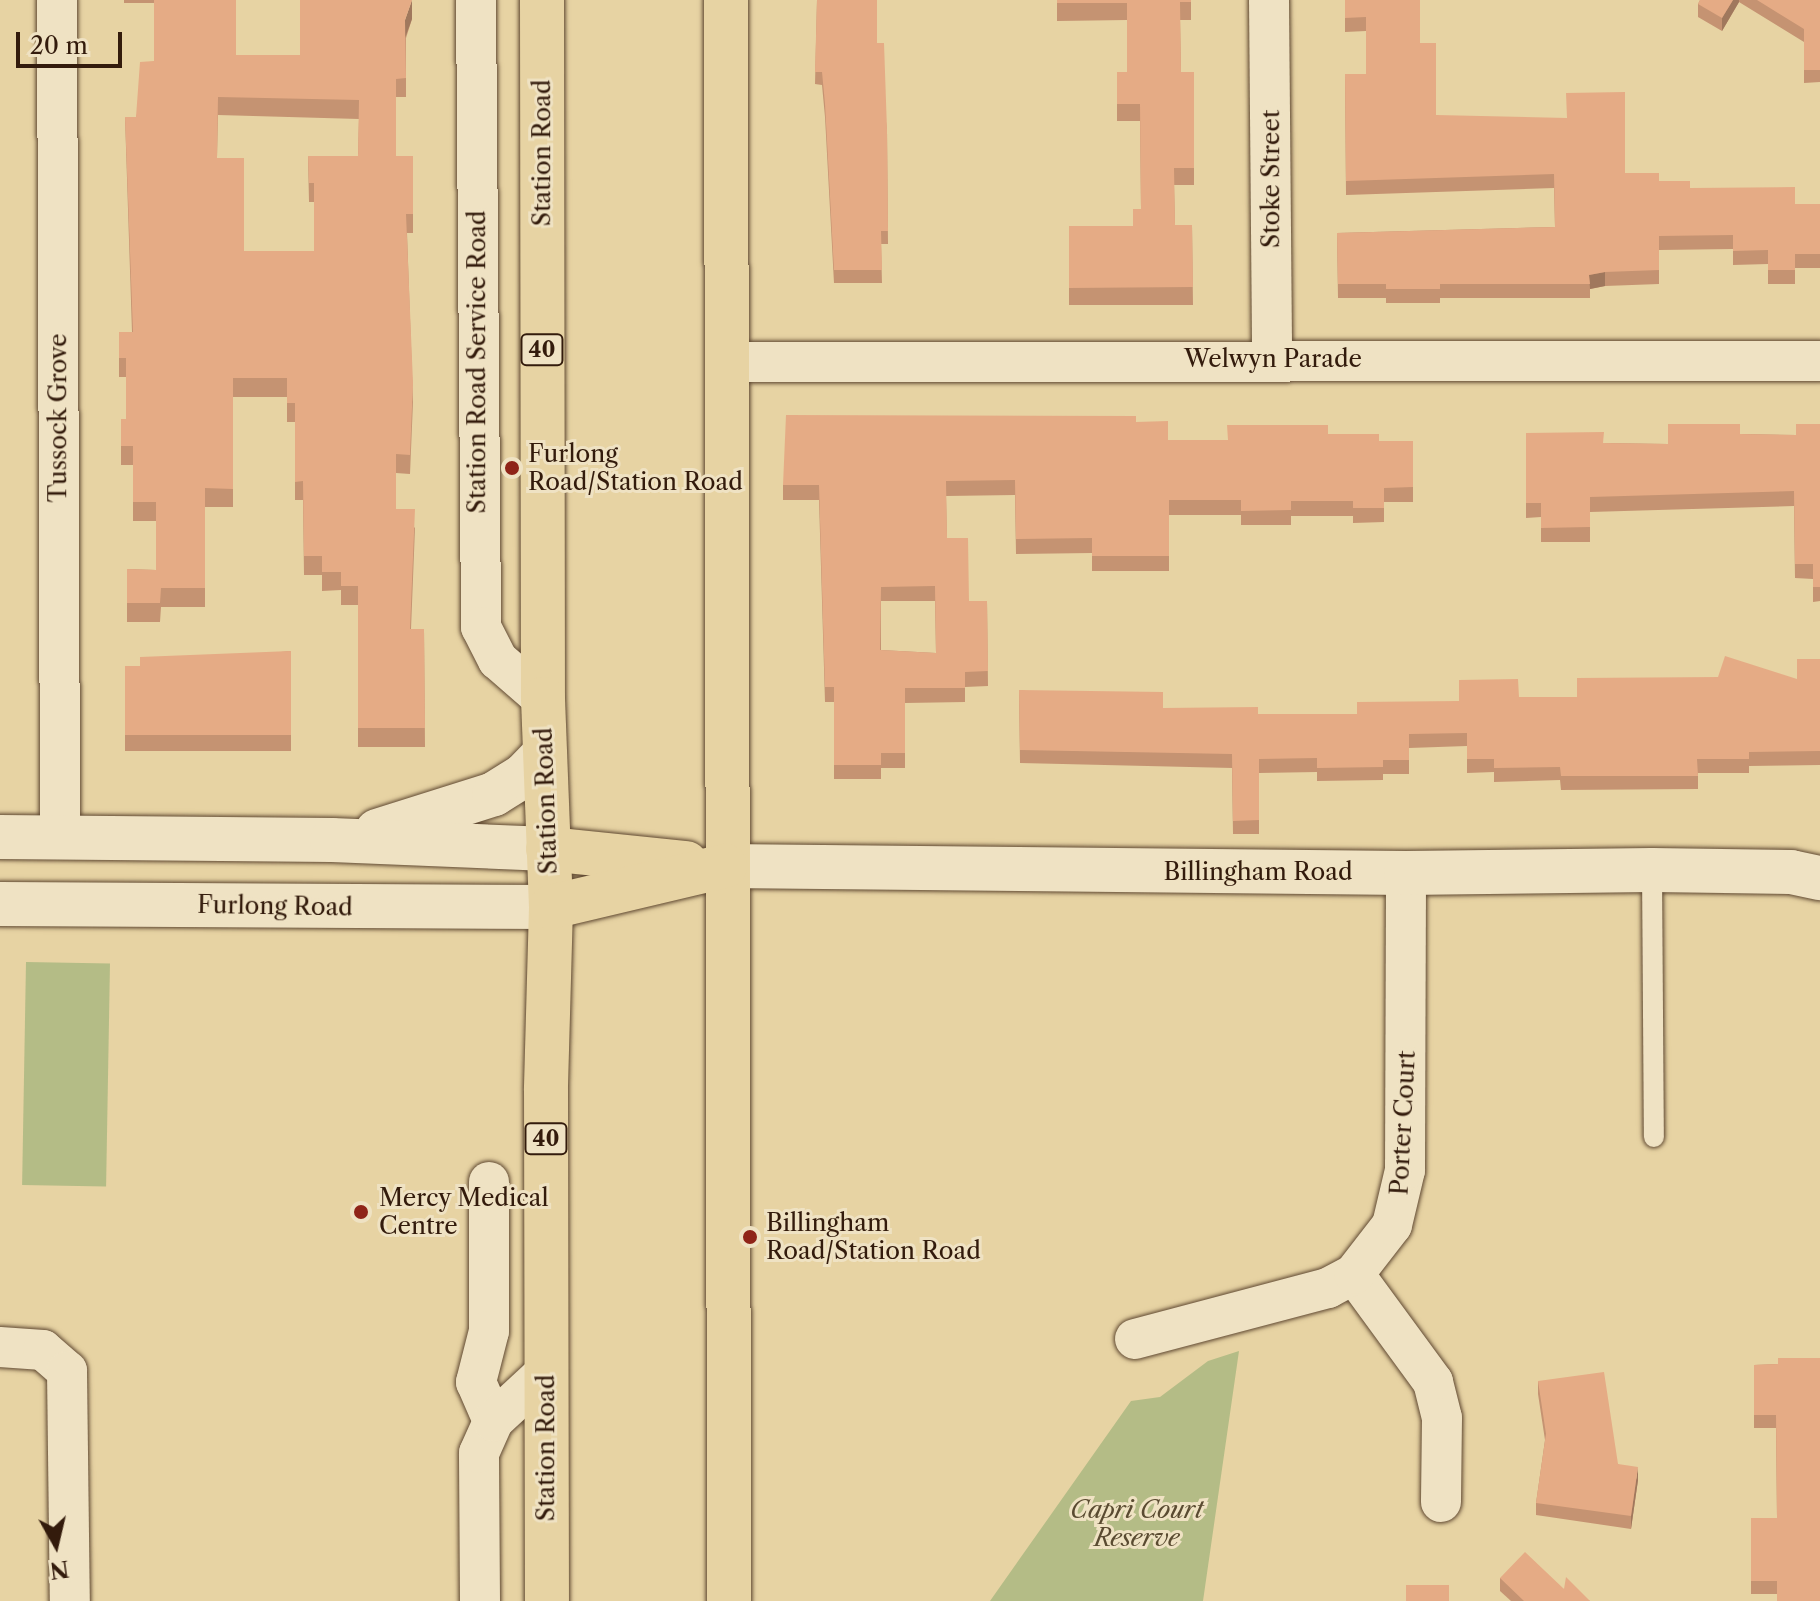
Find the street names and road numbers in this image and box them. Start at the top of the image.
street label: Station Road [528,80,556,226]
street label: Stoke Street [1257,110,1285,248]
street label: Station Road Service Road [463,210,491,514]
road number: 40 [520,332,564,368]
street label: Tussock Grove [44,333,72,503]
street label: Welwyn Parade [1184,345,1362,373]
street label: Station Road [529,727,563,875]
street label: Billingham Road [1163,858,1353,886]
street label: Furlong Road [197,890,353,922]
street label: Porter Court [1385,1050,1421,1196]
road number: 40 [524,1121,568,1157]
street label: Station Road [532,1375,560,1521]

